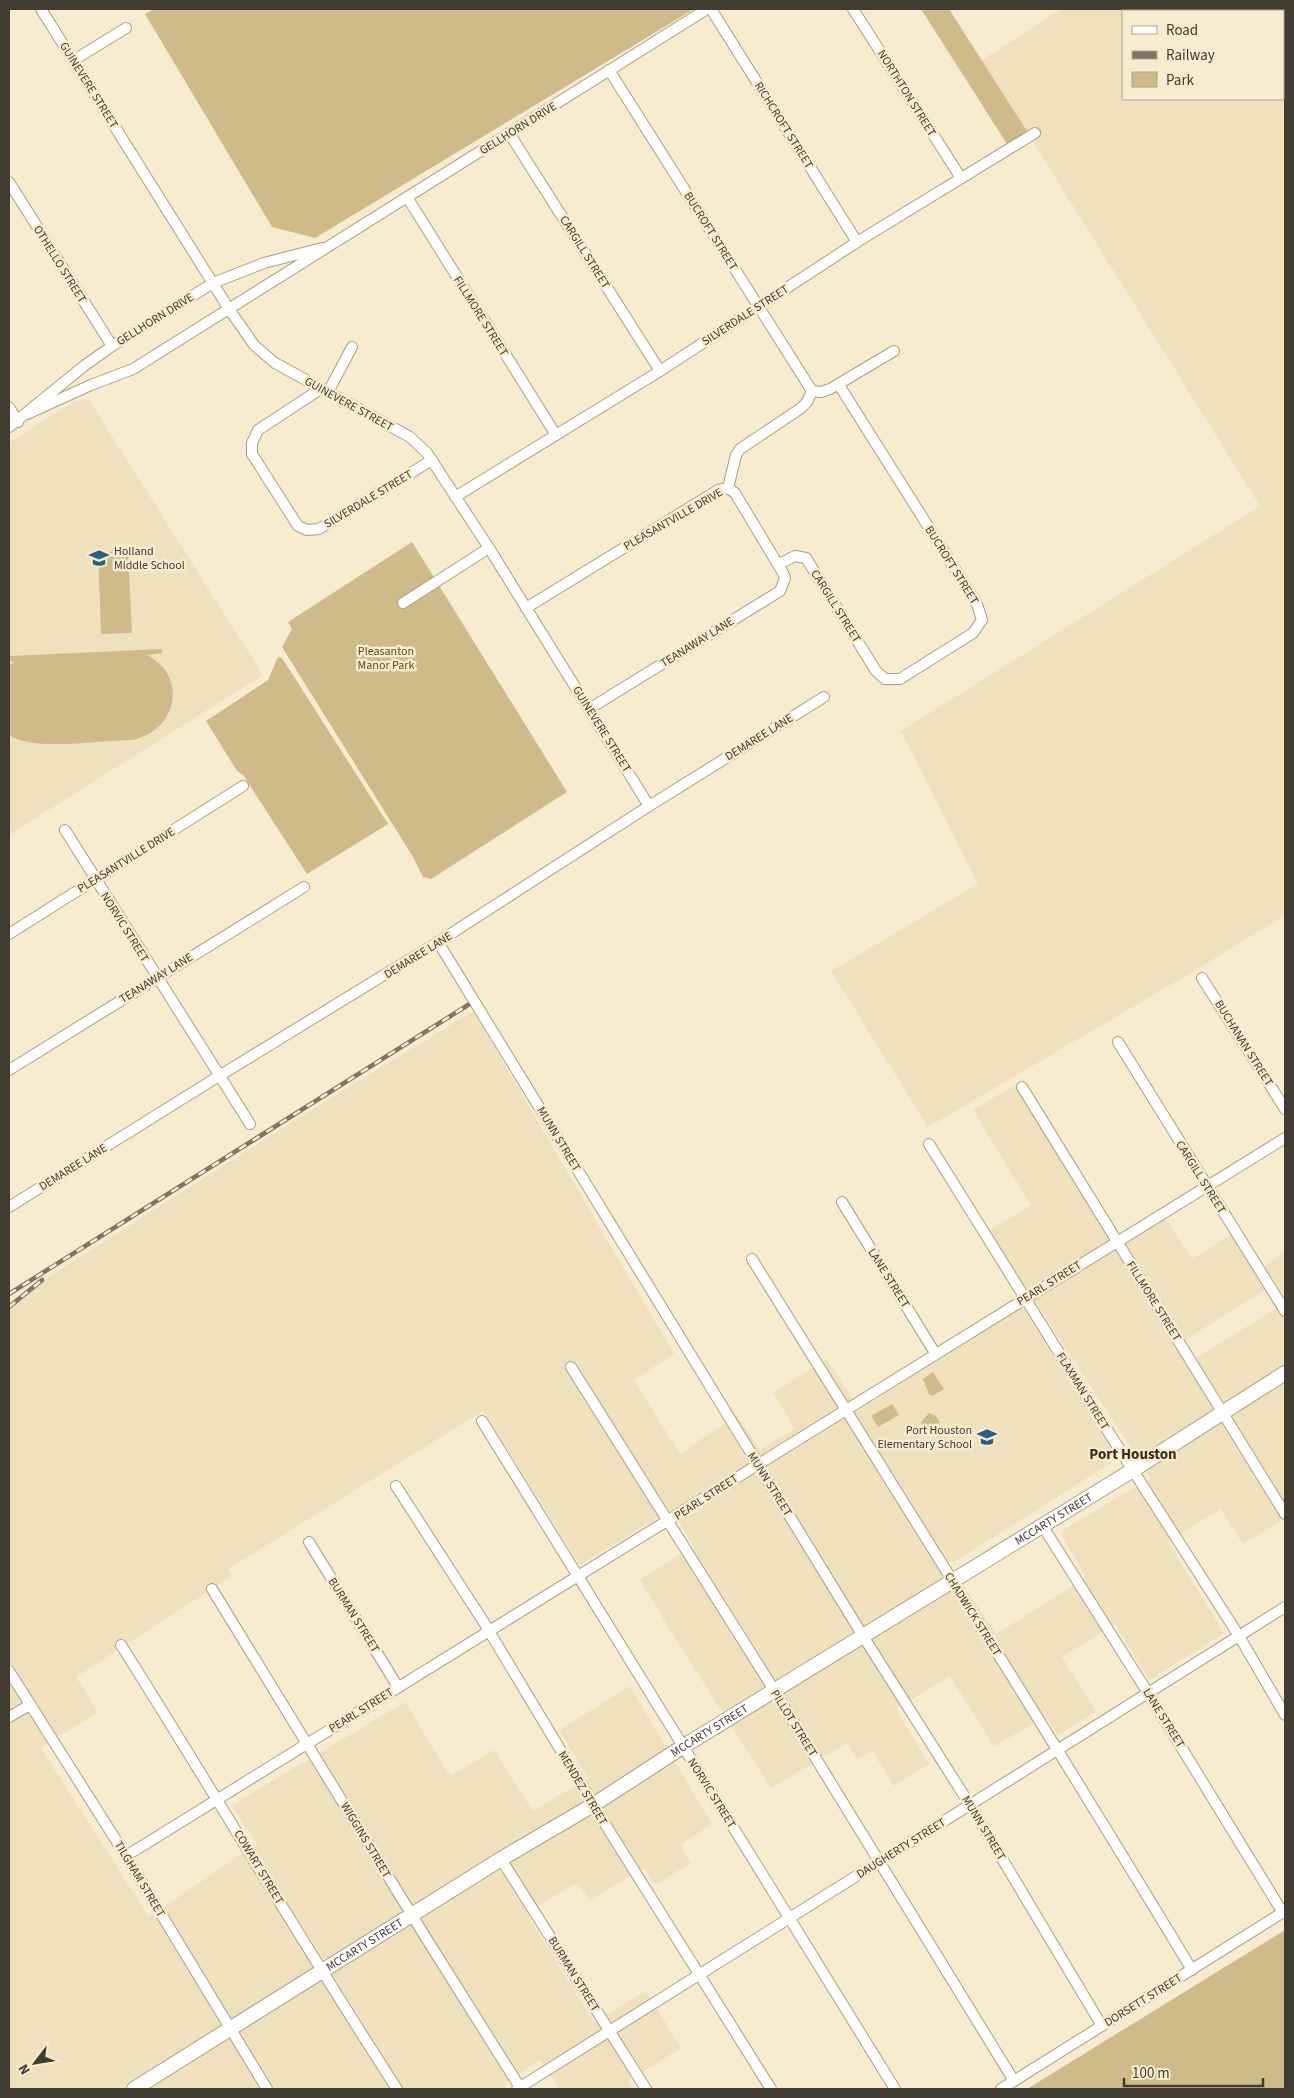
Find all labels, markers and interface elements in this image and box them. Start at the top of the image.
legend [1122,10,1284,100]
text: Road [1166,20,1198,41]
street label: GUINEVERE STREET [55,39,122,132]
text: Railway [1166,45,1215,66]
street label: NORTHTON STREET [873,47,940,140]
text: Park [1166,70,1195,91]
street label: RICHCROFT STREET [750,79,817,172]
street label: GELLHORN DRIVE [476,98,560,159]
street label: BUCROFT STREET [680,189,742,274]
street label: CARGILL STREET [555,212,614,293]
street label: OTHELLO STREET [29,222,91,307]
street label: FILLMORE STREET [449,273,512,360]
street label: SILVERDALE STREET [698,281,793,350]
street label: GELLHORN DRIVE [113,289,197,350]
street label: GUINEVERE STREET [301,373,397,436]
street label: SILVERDALE STREET [321,466,416,533]
street label: PLEASANTVILLE DRIVE [620,484,726,555]
street label: BUCROFT STREET [921,523,983,608]
place label: Holland Middle School [114,543,185,574]
school or university icon: Holland Middle School [88,547,110,569]
street label: CARGILL STREET [806,566,865,647]
street label: TEANAWAY LANE [657,613,737,672]
park label: Pleasanton Manor Park [358,643,414,674]
street label: GUINEVERE STREET [568,683,635,776]
street label: DEMAREE LANE [722,710,797,765]
street label: PLEASANTVILLE DRIVE [74,823,178,897]
street label: NORVIC STREET [96,889,153,966]
street label: DEMAREE LANE [381,928,456,983]
street label: TEANAWAY LANE [116,949,196,1008]
street label: BUCHANAN STREET [1210,997,1277,1090]
street label: MUNN STREET [533,1104,585,1175]
street label: CARGILL STREET [1171,1137,1230,1218]
street label: DEMAREE LANE [36,1140,111,1195]
street label: LANE STREET [864,1245,914,1312]
street label: PEARL STREET [1014,1257,1085,1310]
street label: FILLMORE STREET [1122,1258,1185,1345]
street label: FLAXMAN STREET [1052,1349,1114,1434]
place label: Port Houston Elementary School [877,1422,972,1453]
school or university icon: Port Houston Elementary School [976,1426,998,1448]
district label: Port Houston [1089,1444,1177,1465]
street label: MUNN STREET [743,1449,796,1520]
street label: PEARL STREET [671,1470,742,1524]
street label: MCCARTY STREET [1012,1489,1096,1550]
street label: CHADWICK STREET [940,1569,1005,1660]
street label: BURMAN STREET [324,1574,384,1657]
street label: PEARL STREET [326,1684,397,1737]
street label: LANE STREET [1139,1685,1189,1752]
street label: PILLOT STREET [766,1686,821,1761]
street label: MCCARTY STREET [668,1700,752,1761]
street label: MENDEZ STREET [554,1748,612,1829]
street label: NORVIC STREET [683,1755,740,1832]
street label: MUNN STREET [958,1793,1010,1864]
street label: WIGGINS STREET [336,1799,395,1882]
street label: DAUGHERTY STREET [853,1814,950,1883]
street label: COWART STREET [230,1827,288,1908]
street label: TILGHAM STREET [110,1838,169,1921]
street label: MCCARTY STREET [323,1914,407,1976]
street label: BURMAN STREET [544,1933,604,2016]
street label: DORSETT STREET [1101,1969,1186,2031]
north arrow [10,2038,60,2088]
scale bar [1124,2056,1263,2088]
text: N [14,2060,36,2078]
text: 100 m [1132,2063,1170,2084]

